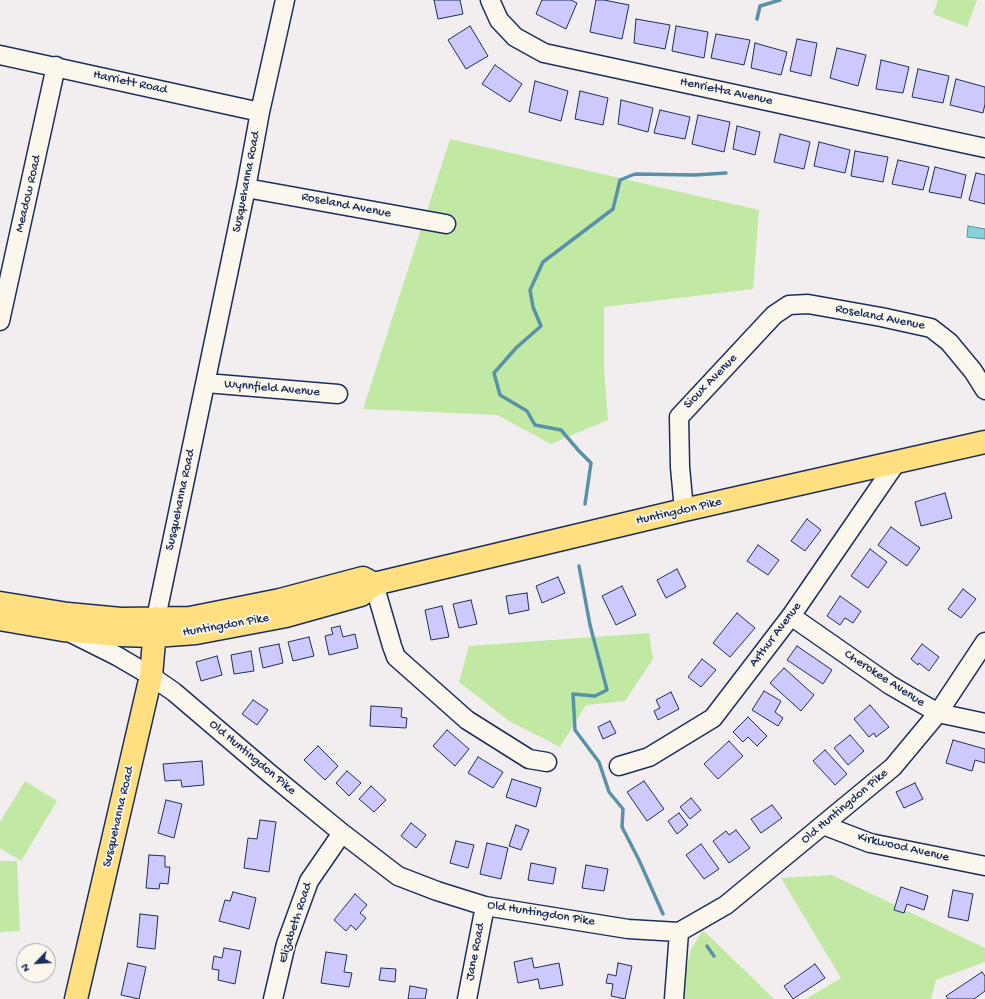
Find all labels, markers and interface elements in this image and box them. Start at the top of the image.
street label: Harriett Road [91,68,169,98]
street label: Henrietta Avenue [678,75,774,109]
street label: Susquehanna Road [230,130,264,234]
street label: Meadow Road [13,154,45,234]
street label: Roseland Avenue [300,190,392,222]
street label: Roseland Avenue [834,302,926,334]
street label: Sioux Avenue [681,351,741,413]
street label: Wynnfield Avenue [224,377,320,401]
street label: Susquehanna Road [163,448,199,552]
street label: Huntingdon Pike [635,495,723,529]
street label: Arthur Avenue [746,599,806,671]
street label: Huntingdon Pike [182,611,270,641]
street label: Cherokee Avenue [841,647,927,711]
street label: Old Huntingdon Pike [205,717,299,799]
street label: Susquehanna Road [100,765,138,869]
street label: Old Huntingdon Pike [798,766,892,848]
street label: Kirkwood Avenue [856,830,950,866]
street label: Elizabeth Road [276,881,316,965]
street label: Old Huntingdon Pike [486,898,596,930]
street label: Jane Road [463,922,489,982]
north arrow [16,943,56,983]
text: N [19,962,33,973]

